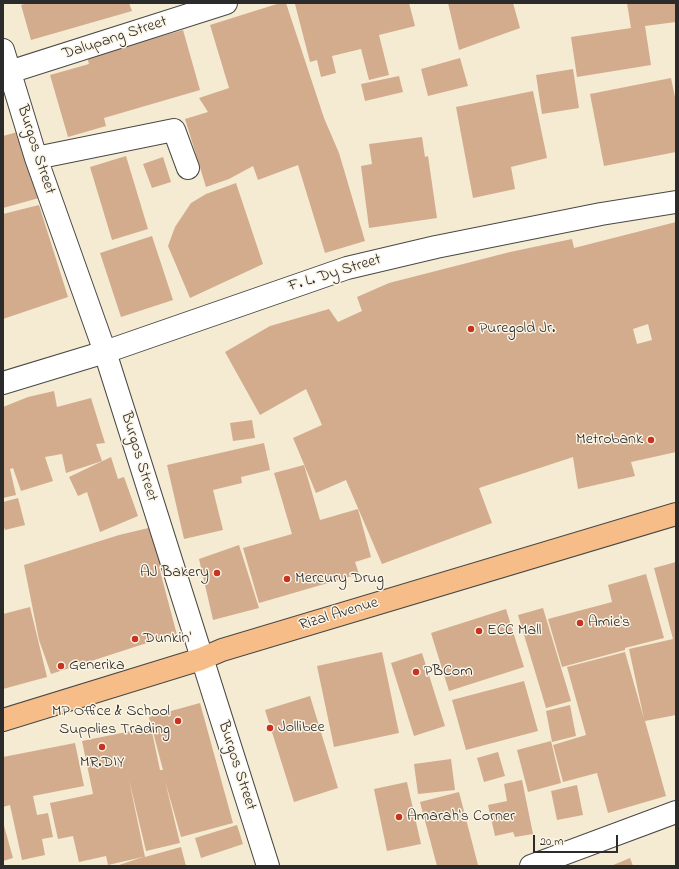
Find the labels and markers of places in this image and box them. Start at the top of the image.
place label: Puregold Jr. [479,319,555,339]
marker: Puregold Jr. [466,324,476,334]
place label: Metrobank [576,430,643,450]
marker: Metrobank [646,435,656,445]
place label: AJ Bakery [140,563,209,583]
marker: AJ Bakery [212,568,222,578]
place label: Mercury Drug [295,569,384,589]
marker: Mercury Drug [282,574,292,584]
place label: Amie's [588,613,630,633]
marker: Amie's [575,618,585,628]
place label: ECC Mall [487,621,542,641]
marker: ECC Mall [474,626,484,636]
place label: Dunkin' [143,629,191,649]
marker: Dunkin' [130,634,140,644]
place label: Generika [69,656,125,676]
marker: Generika [56,661,66,671]
place label: PBCom [424,662,473,682]
marker: PBCom [411,667,421,677]
place label: MP Office & School Supplies Trading [52,702,170,740]
marker: MP Office & School Supplies Trading [173,716,183,726]
place label: Jollibee [278,718,325,738]
marker: Jollibee [265,723,275,733]
marker: MR.DIY [97,742,107,752]
place label: MR.DIY [80,753,124,773]
place label: Amarah's Corner [407,807,515,827]
marker: Amarah's Corner [394,812,404,822]

